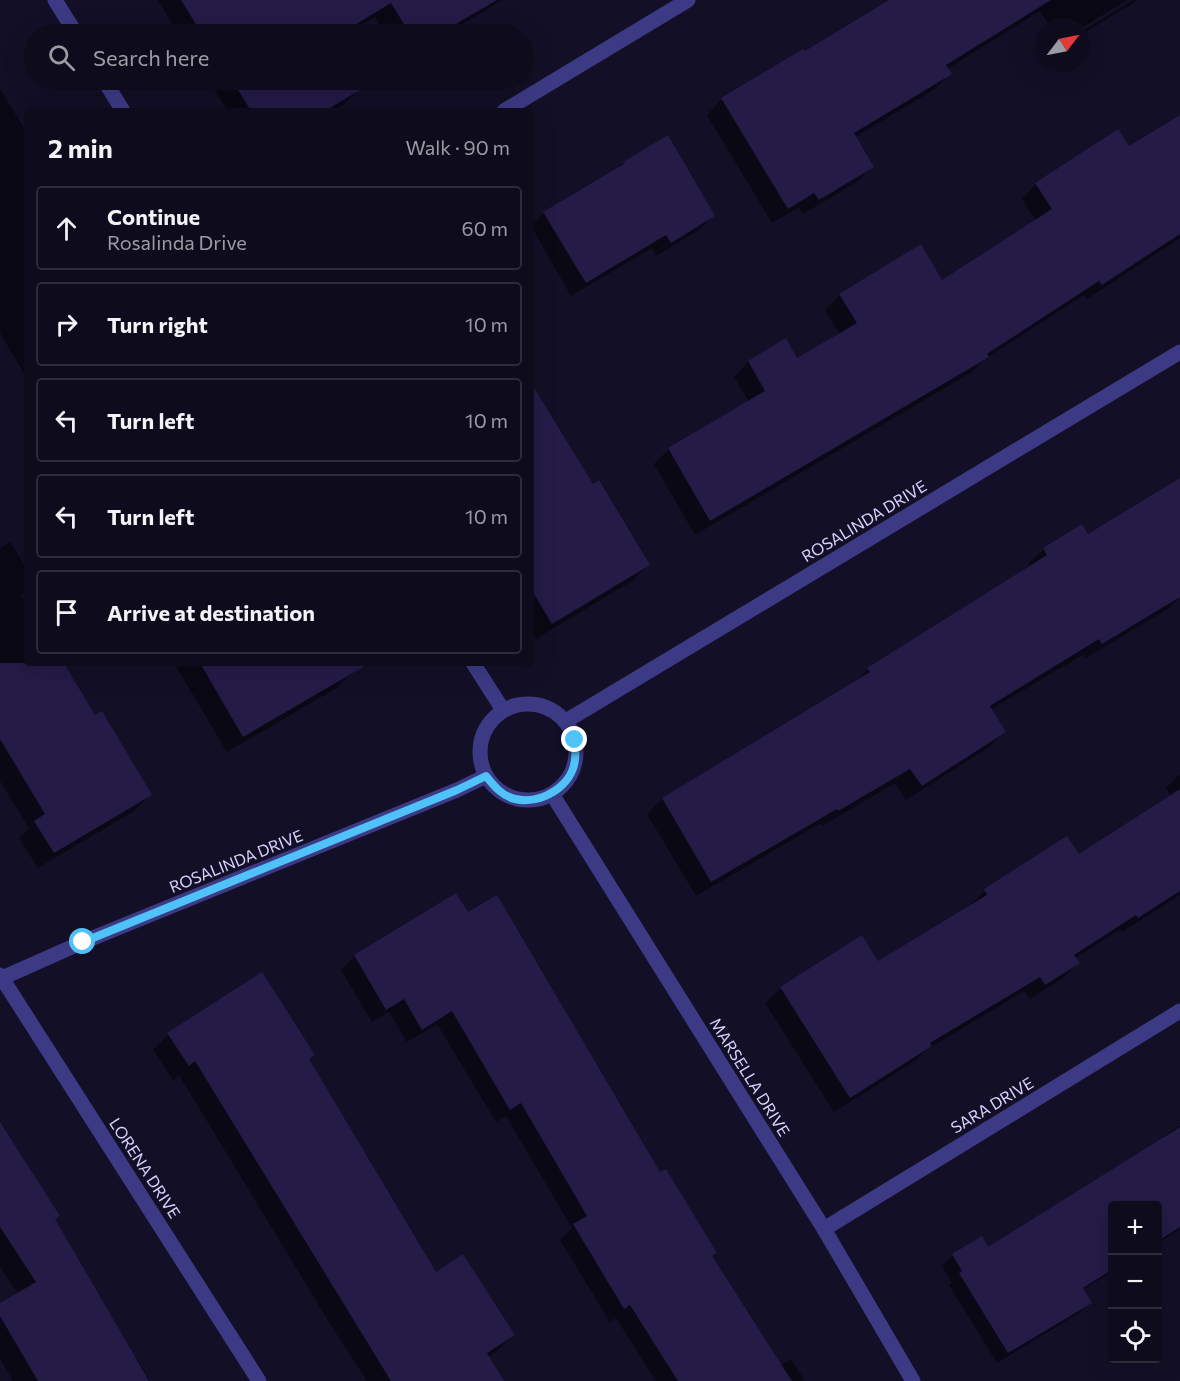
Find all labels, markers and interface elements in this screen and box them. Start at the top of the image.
north arrow [1036,18,1090,72]
search box [24,24,534,90]
icon: search [45,41,78,74]
text: Search here [93,44,209,71]
text: 2 min [48,132,113,163]
text: Walk · 90 m [405,135,510,159]
text: Continue [107,203,200,230]
icon: ahead [50,212,83,245]
text: 60 m [462,216,508,240]
text: Rosalinda Drive [107,230,247,254]
icon: right [50,308,83,341]
text: Turn right [107,311,208,338]
text: 10 m [465,312,508,336]
icon: left [50,404,83,437]
text: Turn left [107,407,194,434]
text: 10 m [465,408,508,432]
street label: ROSALINDA DRIVE [798,476,930,565]
icon: left [50,500,83,533]
text: Turn left [107,503,194,530]
text: 10 m [465,504,508,528]
icon: arrive [50,596,83,629]
text: Arrive at destination [107,599,315,626]
route end [561,726,587,752]
street label: ROSALINDA DRIVE [166,825,305,896]
route start [69,928,95,954]
street label: MARSELLA DRIVE [706,1014,794,1139]
street label: SARA DRIVE [947,1073,1036,1137]
street label: LORENA DRIVE [106,1114,185,1221]
map controls [1108,1201,1162,1363]
button: + [1108,1201,1162,1255]
button: − [1108,1255,1162,1309]
button: locate [1108,1309,1162,1363]

